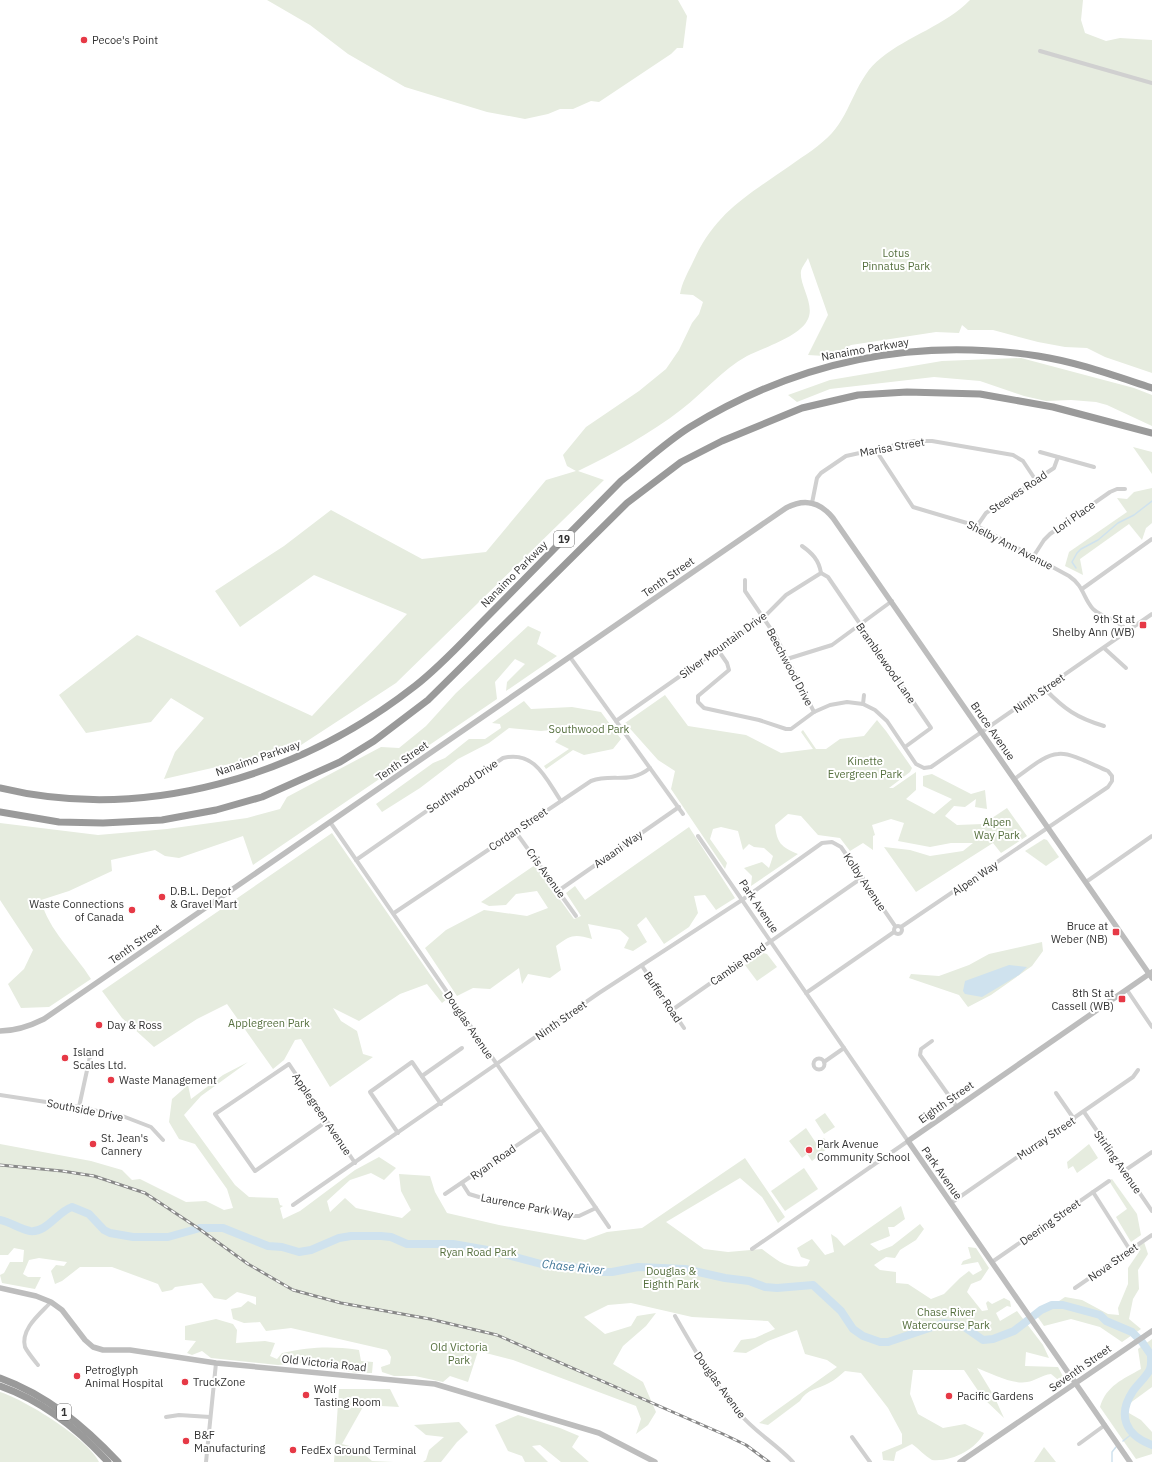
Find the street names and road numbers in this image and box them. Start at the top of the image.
street label: Nanaimo Parkway [820,334,910,364]
street label: Marisa Street [858,434,926,460]
street label: Steeves Road [986,468,1050,516]
street label: Lori Place [1050,498,1098,536]
street label: Shelby Ann Avenue [965,517,1055,573]
road number: 19 [554,531,574,547]
street label: Nanaimo Parkway [478,537,551,610]
street label: Tenth Street [639,554,697,600]
street label: Silver Mountain Drive [677,609,769,681]
street label: Bramblewood Lane [853,620,919,706]
street label: Beechwood Drive [764,626,816,708]
street label: Ninth Street [1011,670,1068,716]
street label: Bruce Avenue [968,699,1018,763]
street label: Nanaimo Parkway [214,737,303,779]
street label: Tenth Street [373,738,431,784]
street label: Southwood Drive [424,756,500,816]
street label: Cordan Street [486,804,550,854]
street label: Avaani Way [591,827,646,871]
street label: Cris Avenue [523,845,569,901]
street label: Kolby Avenue [840,850,890,914]
street label: Alpen Way [949,857,1001,898]
street label: Park Avenue [736,877,782,935]
street label: Tenth Street [106,921,164,967]
street label: Cambie Road [707,940,769,988]
street label: Buffer Road [641,969,685,1025]
street label: Douglas Avenue [441,988,497,1062]
street label: Ninth Street [533,997,590,1043]
street label: Applegreen Avenue [289,1070,355,1158]
street label: Eighth Street [916,1078,976,1126]
street label: Southside Drive [46,1096,124,1124]
street label: Murray Street [1014,1113,1078,1163]
street label: Stirling Avenue [1091,1128,1145,1196]
street label: Ryan Road [468,1141,518,1183]
street label: Park Avenue [919,1144,965,1202]
street label: Laurence Park Way [480,1190,575,1222]
street label: Deering Street [1017,1196,1083,1248]
street label: Nova Street [1085,1240,1141,1284]
street label: Seventh Street [1046,1341,1114,1395]
street label: Douglas Avenue [691,1349,749,1421]
street label: Old Victoria Road [281,1352,367,1374]
road number: 1 [57,1404,71,1420]

